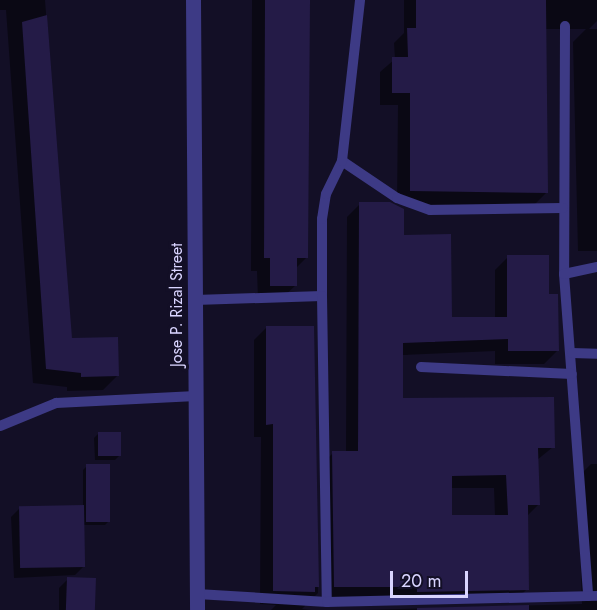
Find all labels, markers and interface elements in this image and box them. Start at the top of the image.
street label: Jose P. Rizal Street [167,243,187,367]
scale bar [393,559,471,597]
text: 20 m [401,568,441,594]

